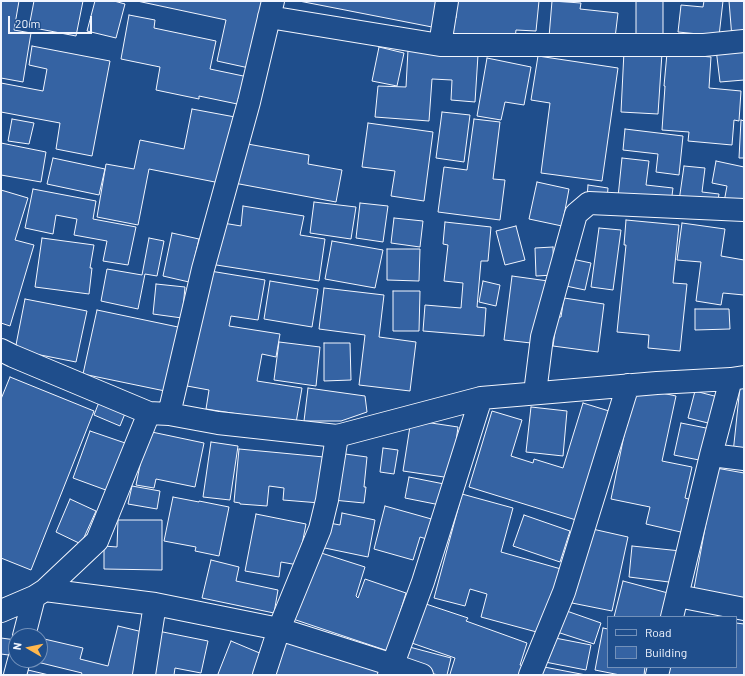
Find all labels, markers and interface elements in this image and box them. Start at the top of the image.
scale bar [10,8,94,34]
text: 20 m [15,16,41,30]
legend [607,616,737,668]
text: Road [645,625,672,639]
north arrow [8,628,48,668]
text: N [10,642,24,651]
text: Building [645,645,687,659]

